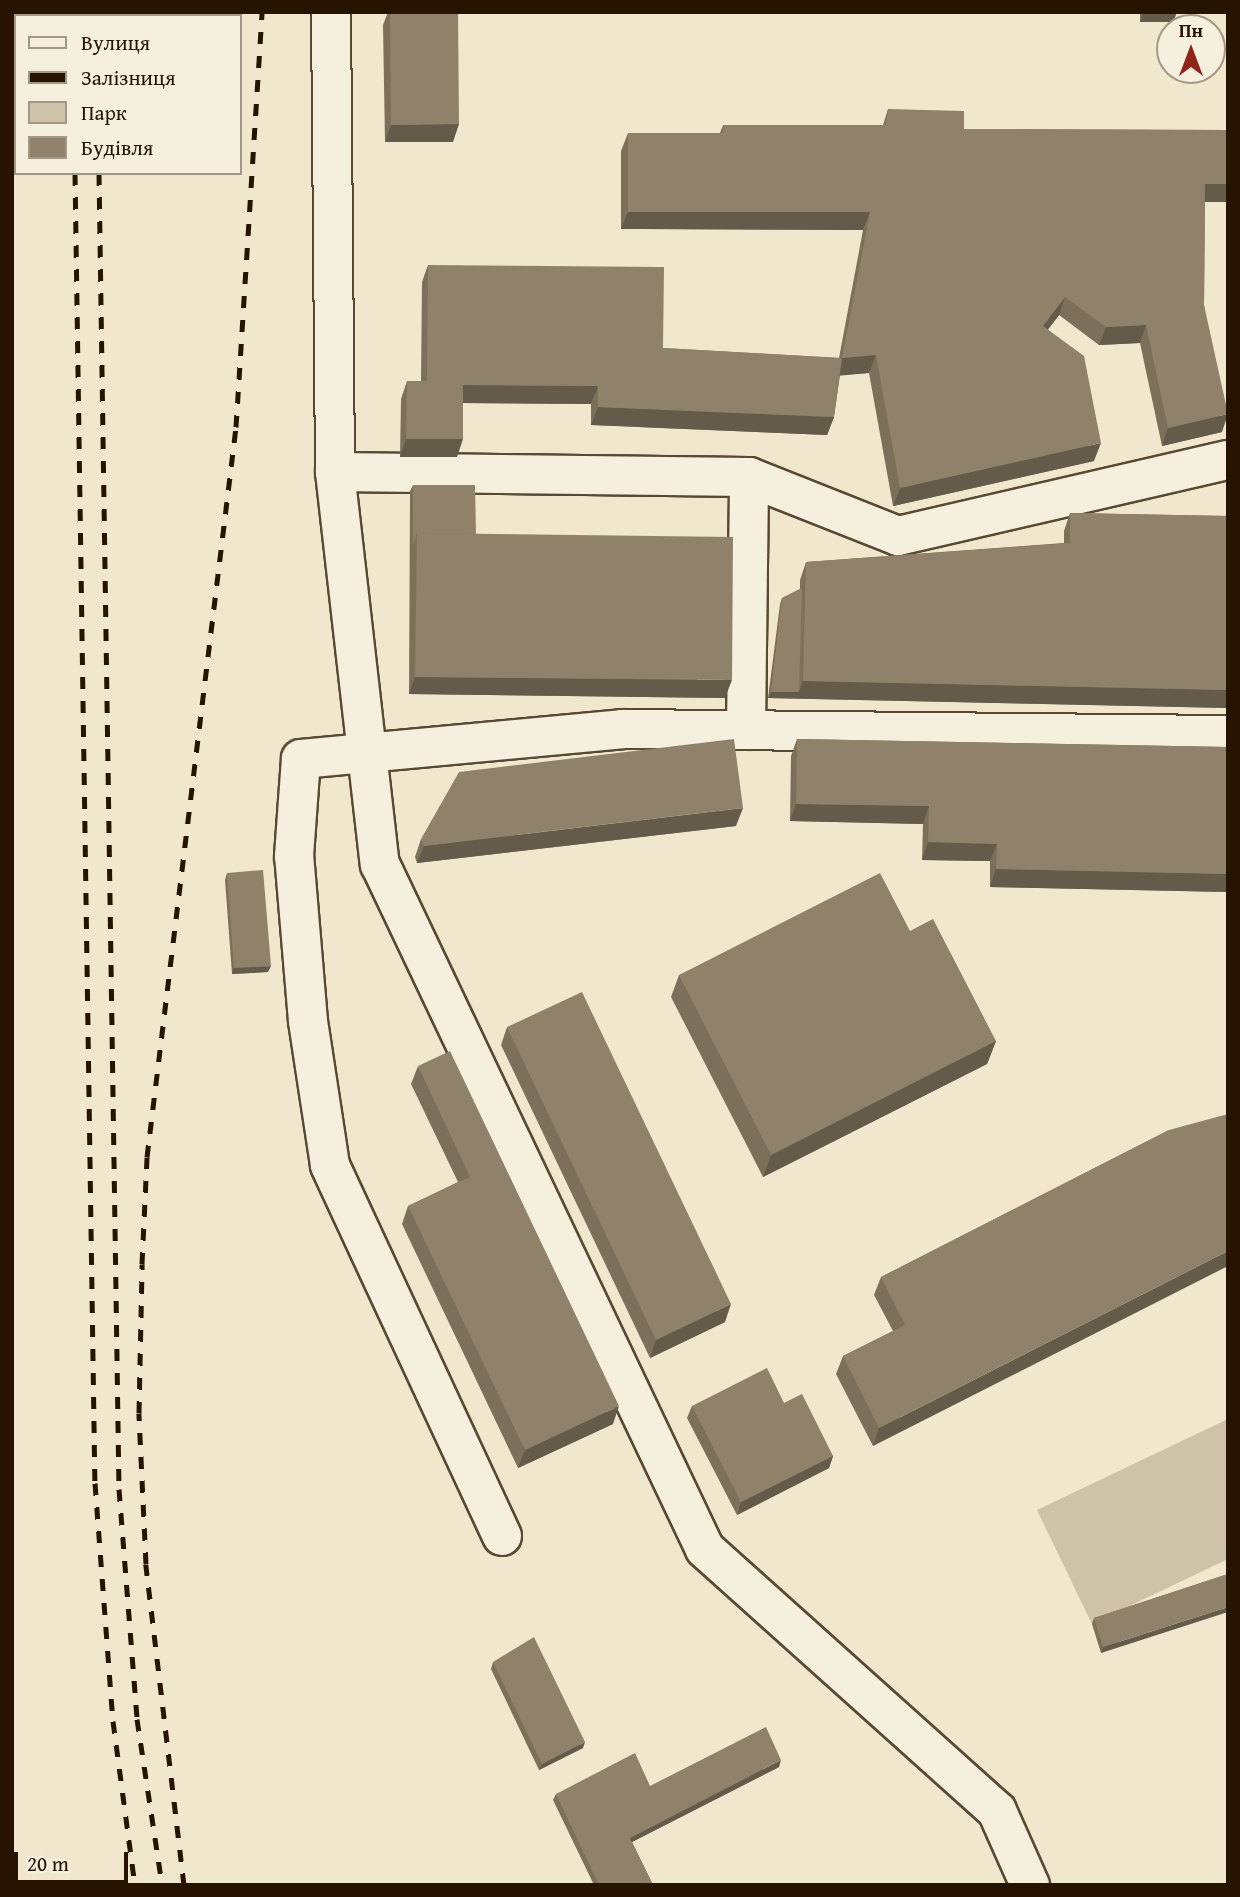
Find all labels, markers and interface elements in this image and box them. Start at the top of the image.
legend [14,14,242,175]
north arrow [1156,14,1226,84]
text: Пн [1179,16,1203,44]
text: Вулиця [81,27,150,58]
text: Залізниця [81,62,176,93]
text: Парк [81,97,127,128]
text: Будівля [81,132,153,163]
scale bar [18,1838,131,1882]
text: 20 m [27,1848,69,1879]

